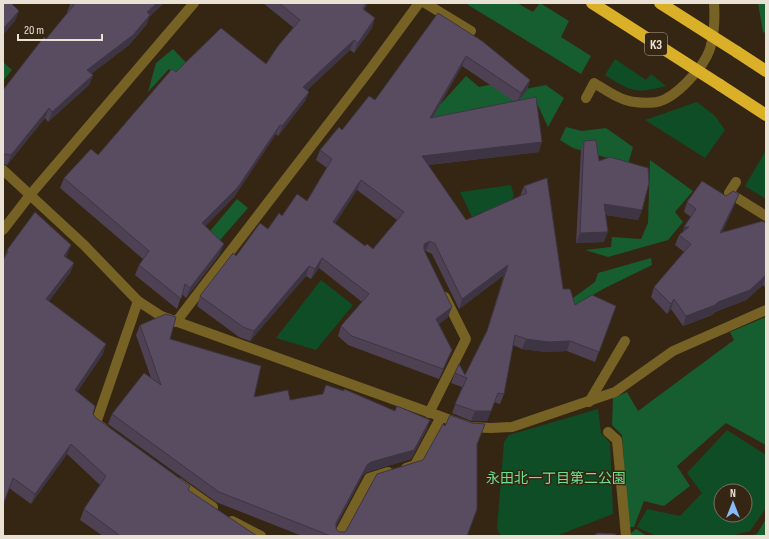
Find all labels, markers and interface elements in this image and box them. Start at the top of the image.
scale bar [18,16,102,42]
text: 20 m [24,23,44,38]
road number: K3 [645,33,667,55]
park label: 永田北一丁目第二公園 [486,470,626,487]
north arrow [713,483,753,523]
text: N [730,487,736,500]

